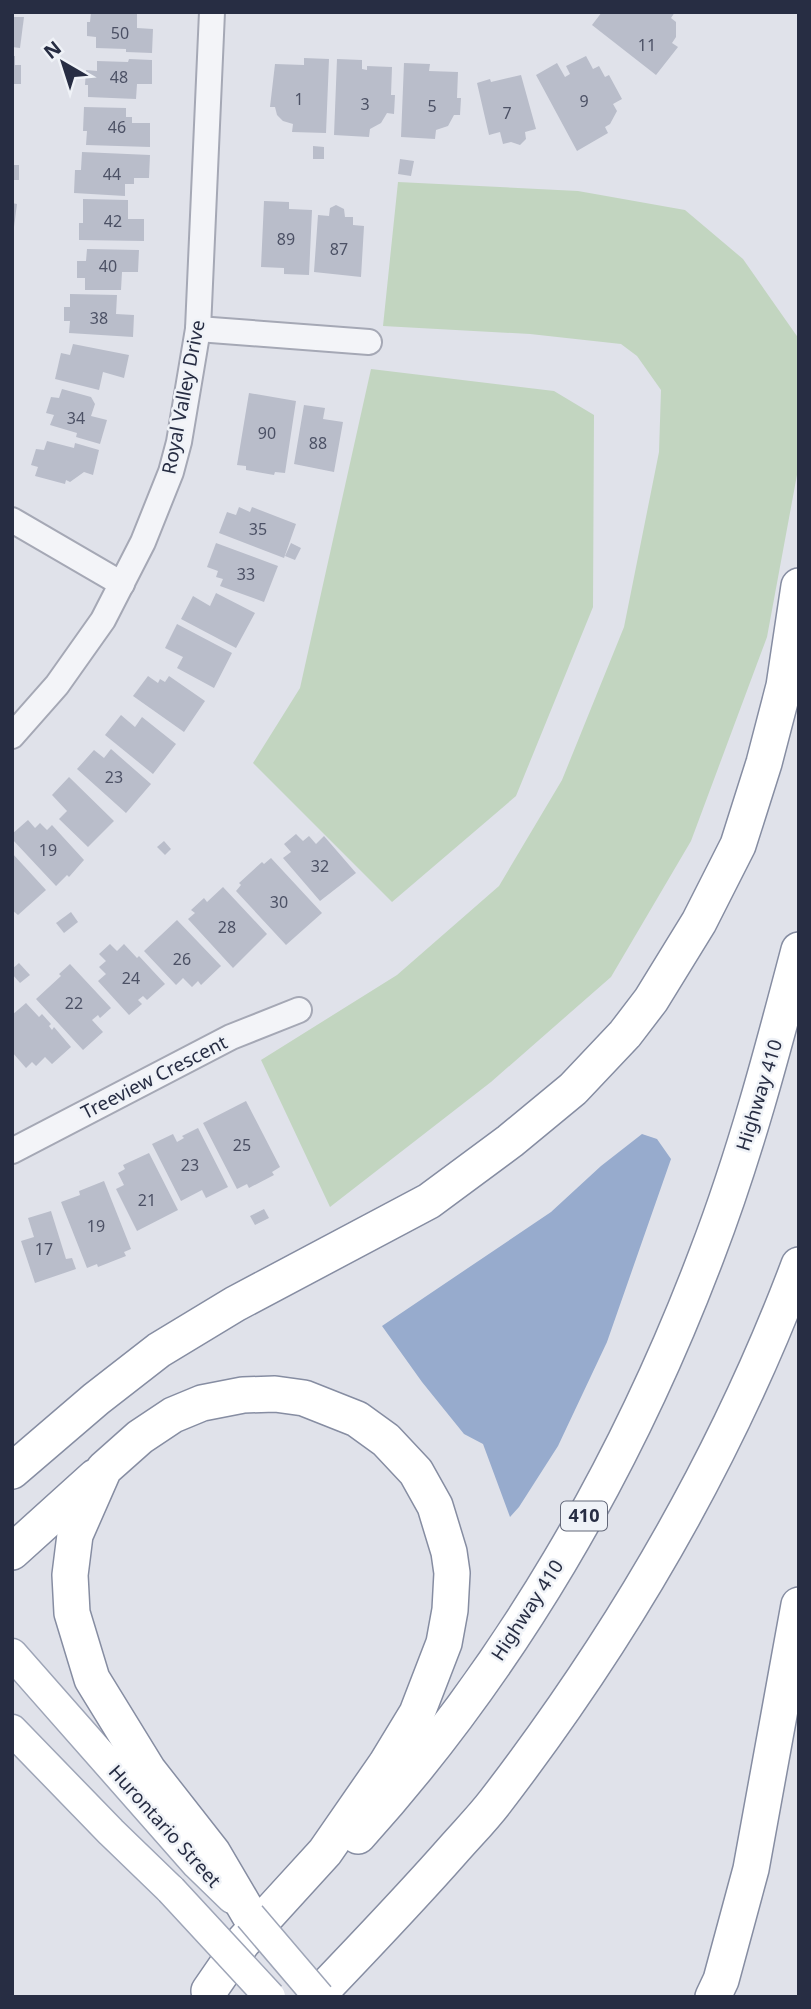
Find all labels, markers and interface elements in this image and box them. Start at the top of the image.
house number: 50 [111,22,129,44]
north arrow [28,28,98,98]
house number: 11 [638,34,656,56]
text: N [38,35,66,65]
house number: 48 [110,66,128,88]
house number: 1 [294,88,304,110]
house number: 9 [579,90,589,112]
house number: 3 [360,93,370,115]
house number: 5 [427,95,437,117]
house number: 7 [502,102,512,124]
house number: 46 [108,116,126,138]
house number: 44 [103,163,121,185]
house number: 42 [104,210,122,232]
house number: 89 [277,228,295,250]
house number: 87 [330,238,348,260]
house number: 40 [99,255,117,277]
house number: 38 [90,307,108,329]
street label: Royal Valley Drive [155,318,211,476]
house number: 34 [67,407,85,429]
house number: 90 [258,422,276,444]
house number: 88 [309,432,327,454]
house number: 35 [249,518,267,540]
house number: 33 [237,563,255,585]
house number: 23 [105,766,123,788]
house number: 19 [39,839,57,861]
house number: 32 [311,855,329,877]
house number: 30 [270,891,288,913]
house number: 28 [218,916,236,938]
house number: 26 [173,948,191,970]
house number: 24 [122,967,140,989]
house number: 22 [65,992,83,1014]
street label: Treeview Crescent [77,1029,232,1125]
street label: Highway 410 [730,1036,788,1154]
house number: 25 [233,1134,251,1156]
house number: 23 [181,1154,199,1176]
house number: 21 [138,1189,156,1211]
house number: 19 [87,1215,105,1237]
house number: 17 [35,1238,53,1260]
road number: 410 [561,1502,607,1531]
street label: Highway 410 [485,1555,569,1665]
street label: Hurontario Street [103,1759,227,1893]

